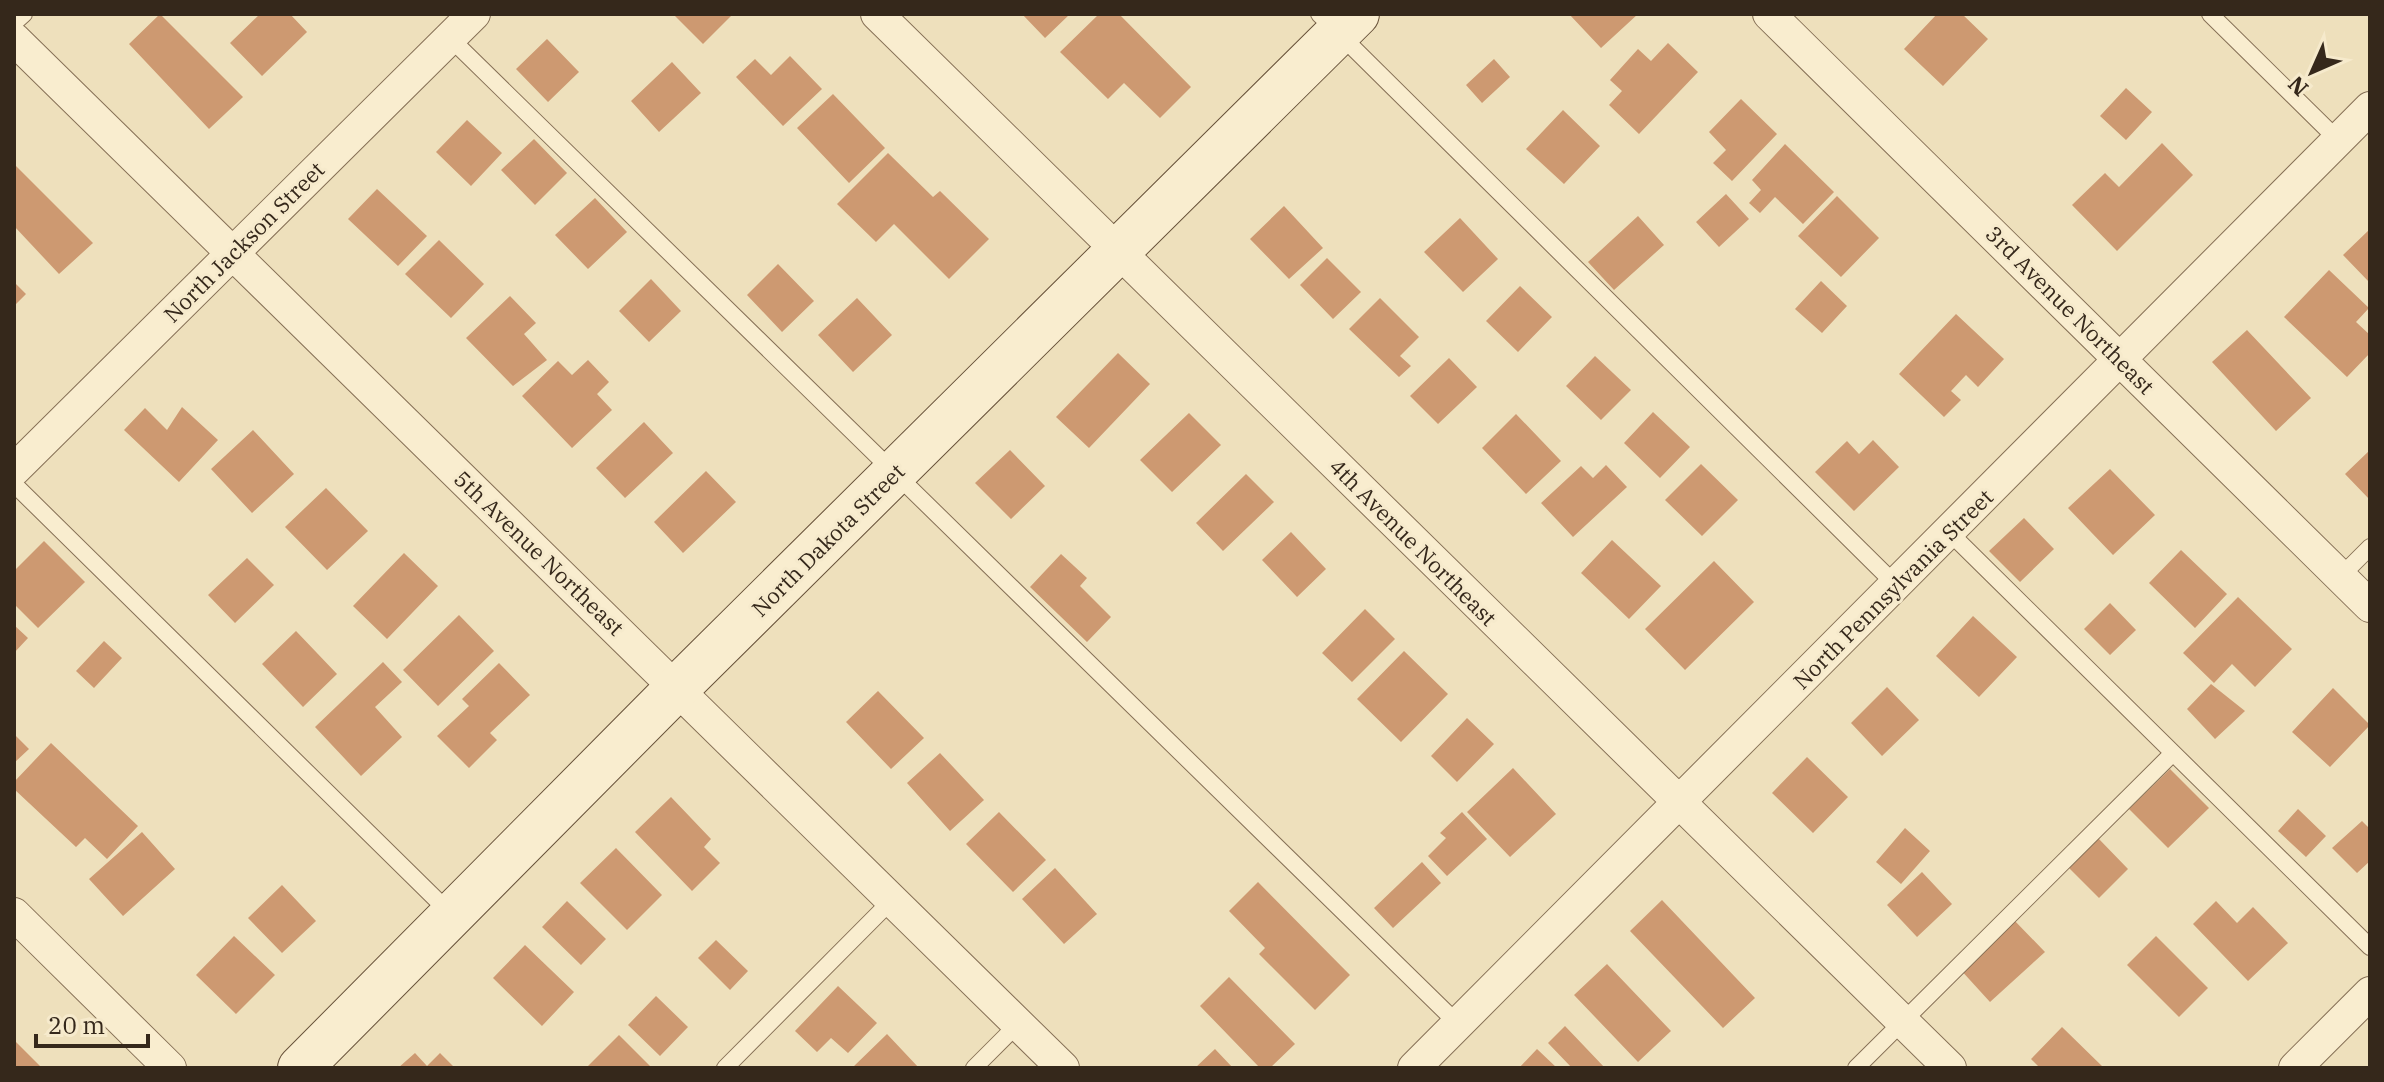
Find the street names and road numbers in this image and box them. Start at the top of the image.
street label: North Jackson Street [157,155,331,328]
street label: 3rd Avenue Northeast [1980,219,2161,400]
street label: 4th Avenue Northeast [1323,452,1503,632]
street label: North Dakota Street [745,457,911,622]
street label: 5th Avenue Northeast [448,464,631,642]
street label: North Pennsylvania Street [1786,482,1999,695]

